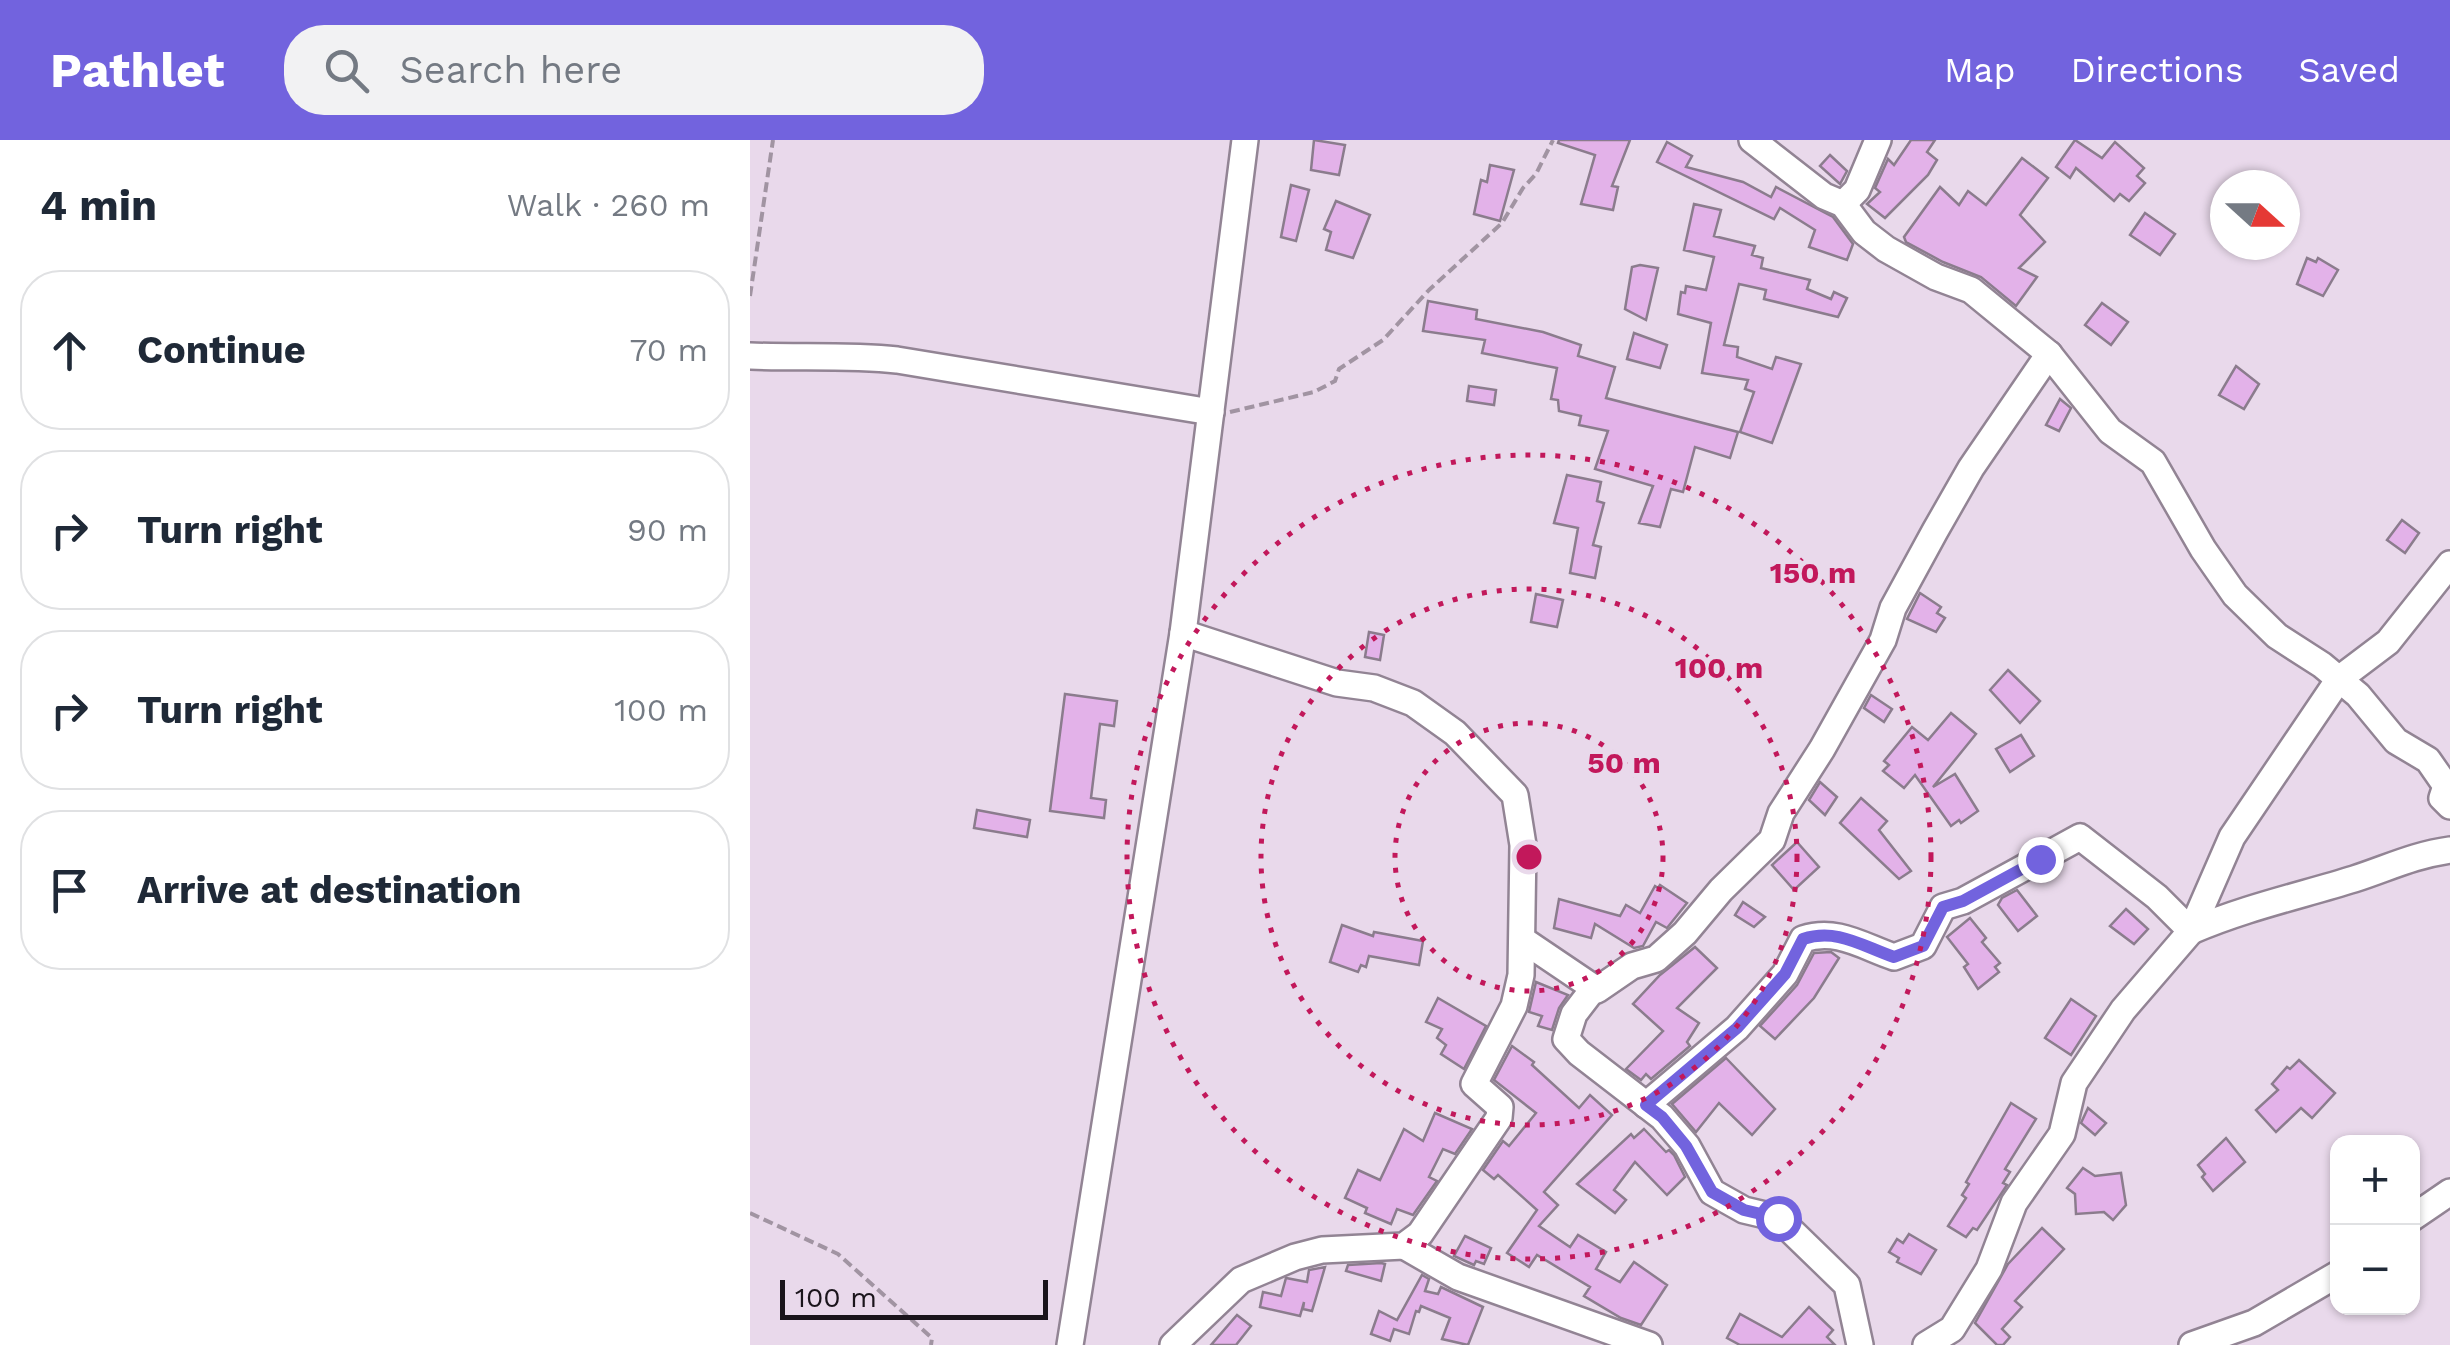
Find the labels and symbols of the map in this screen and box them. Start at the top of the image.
north arrow [2210,170,2300,260]
text: 150 m [1770,555,1856,590]
text: 100 m [1675,650,1763,685]
text: 50 m [1587,745,1661,780]
route end [2018,837,2064,883]
centre of rings [1511,839,1547,875]
route start [1756,1196,1802,1242]
scale bar [780,1275,1048,1320]

